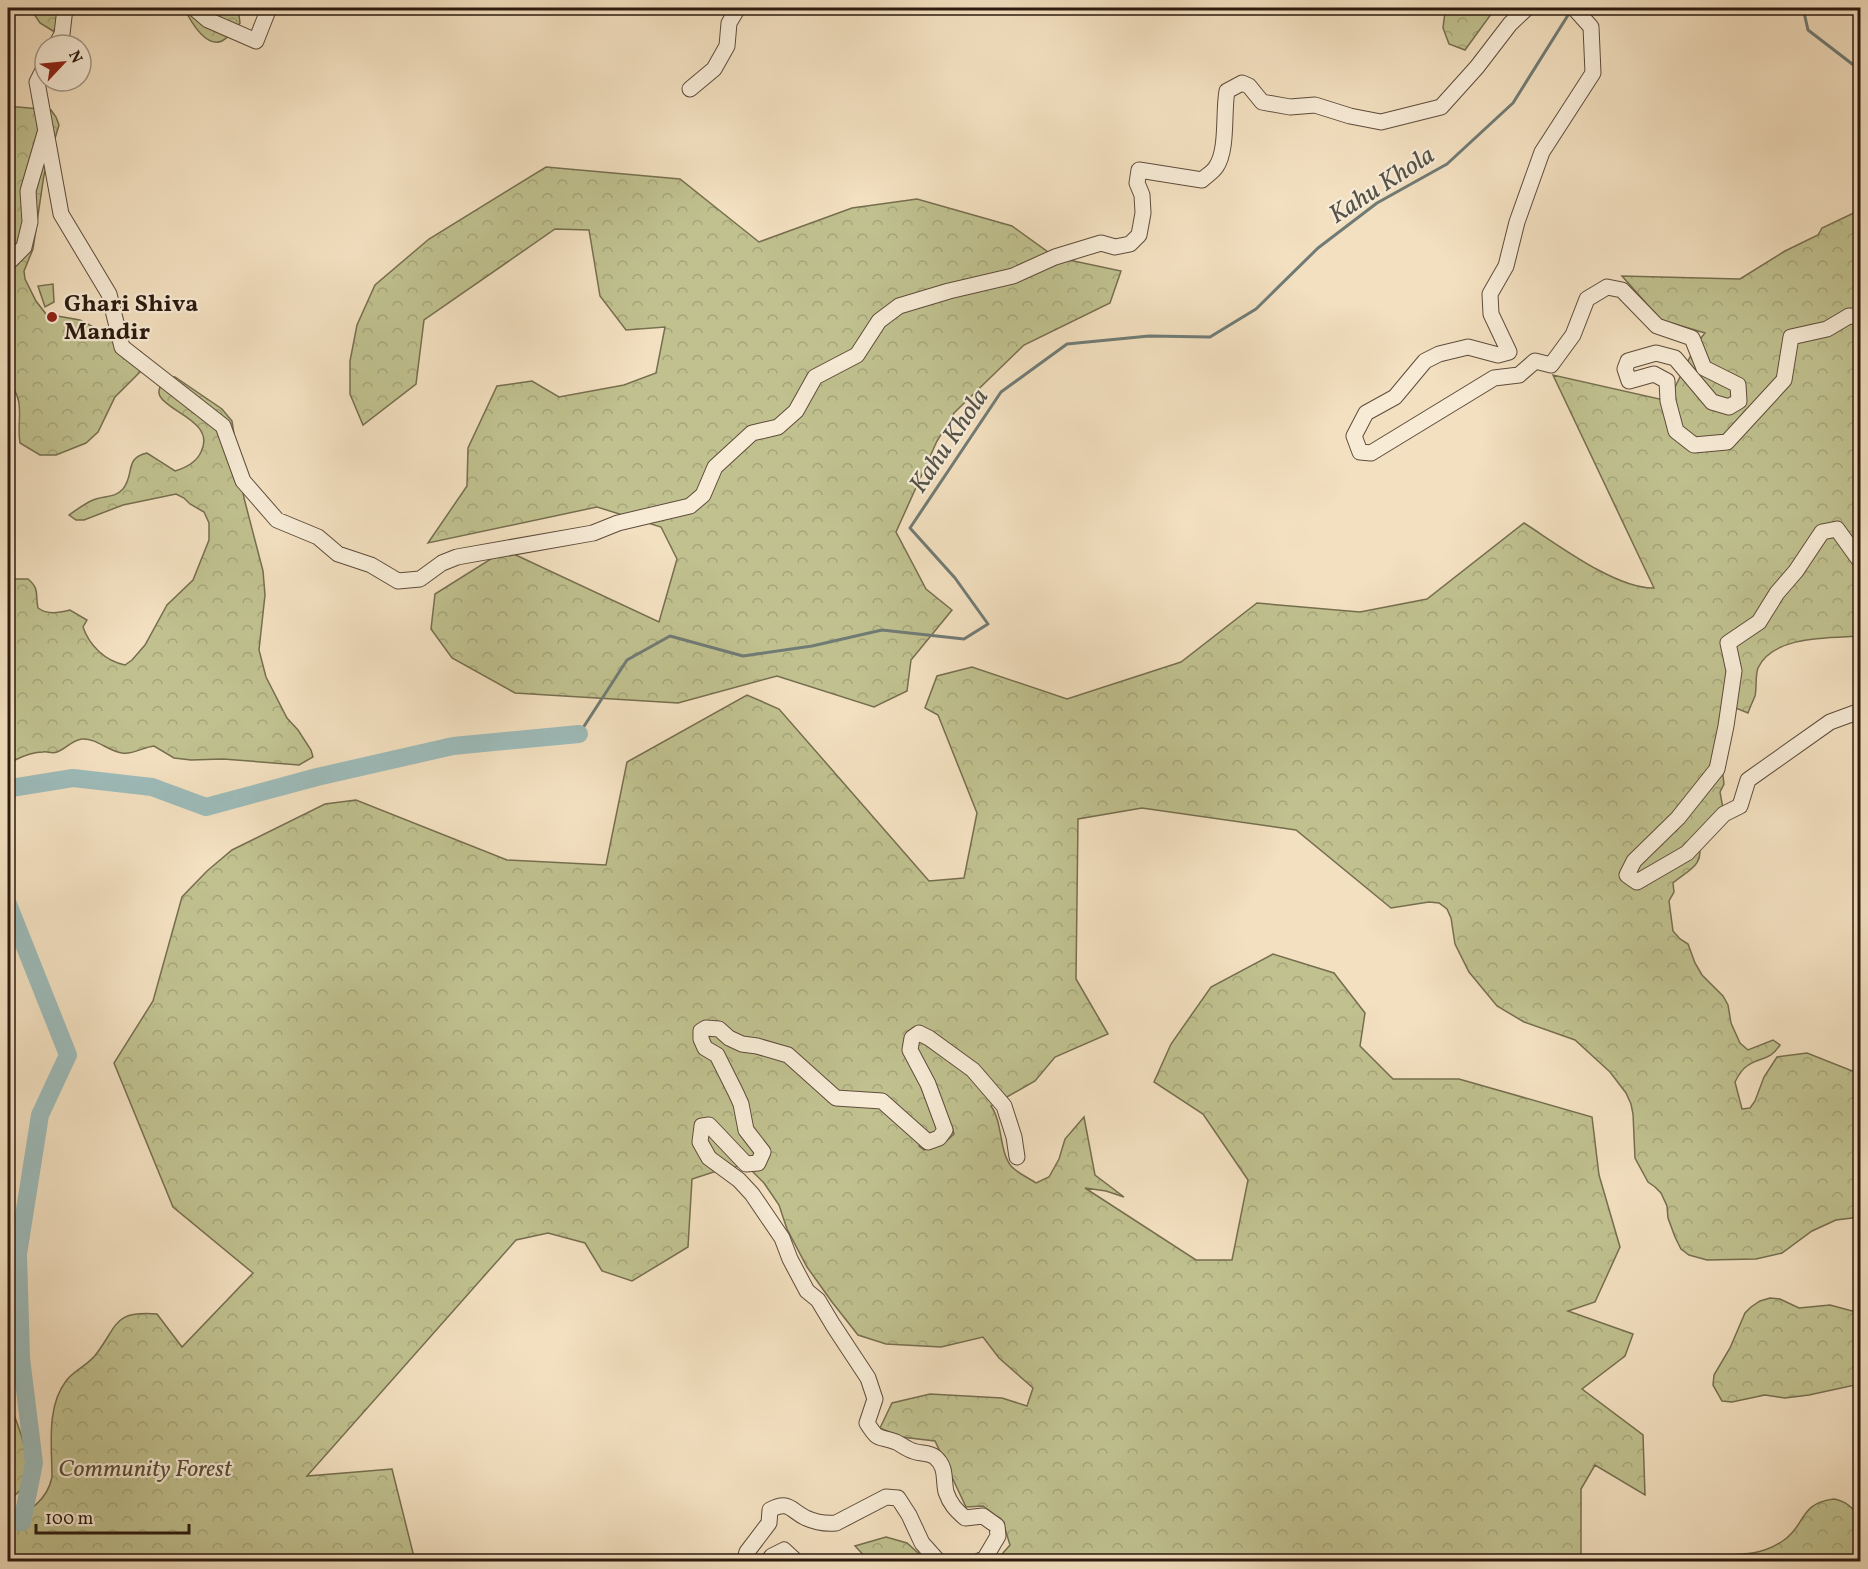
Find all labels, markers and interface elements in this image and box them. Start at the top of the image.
north arrow [33,33,93,93]
text: N [62,47,87,68]
water label: Kahu Khola [1322,138,1442,233]
place label: Ghari Shiva Mandir [64,288,198,350]
marker: Ghari Shiva Mandir [45,310,59,324]
water label: Kahu Khola [901,382,998,501]
park label: Community Forest [58,1453,233,1487]
scale bar [36,1497,189,1535]
text: 100 m [45,1507,94,1532]

